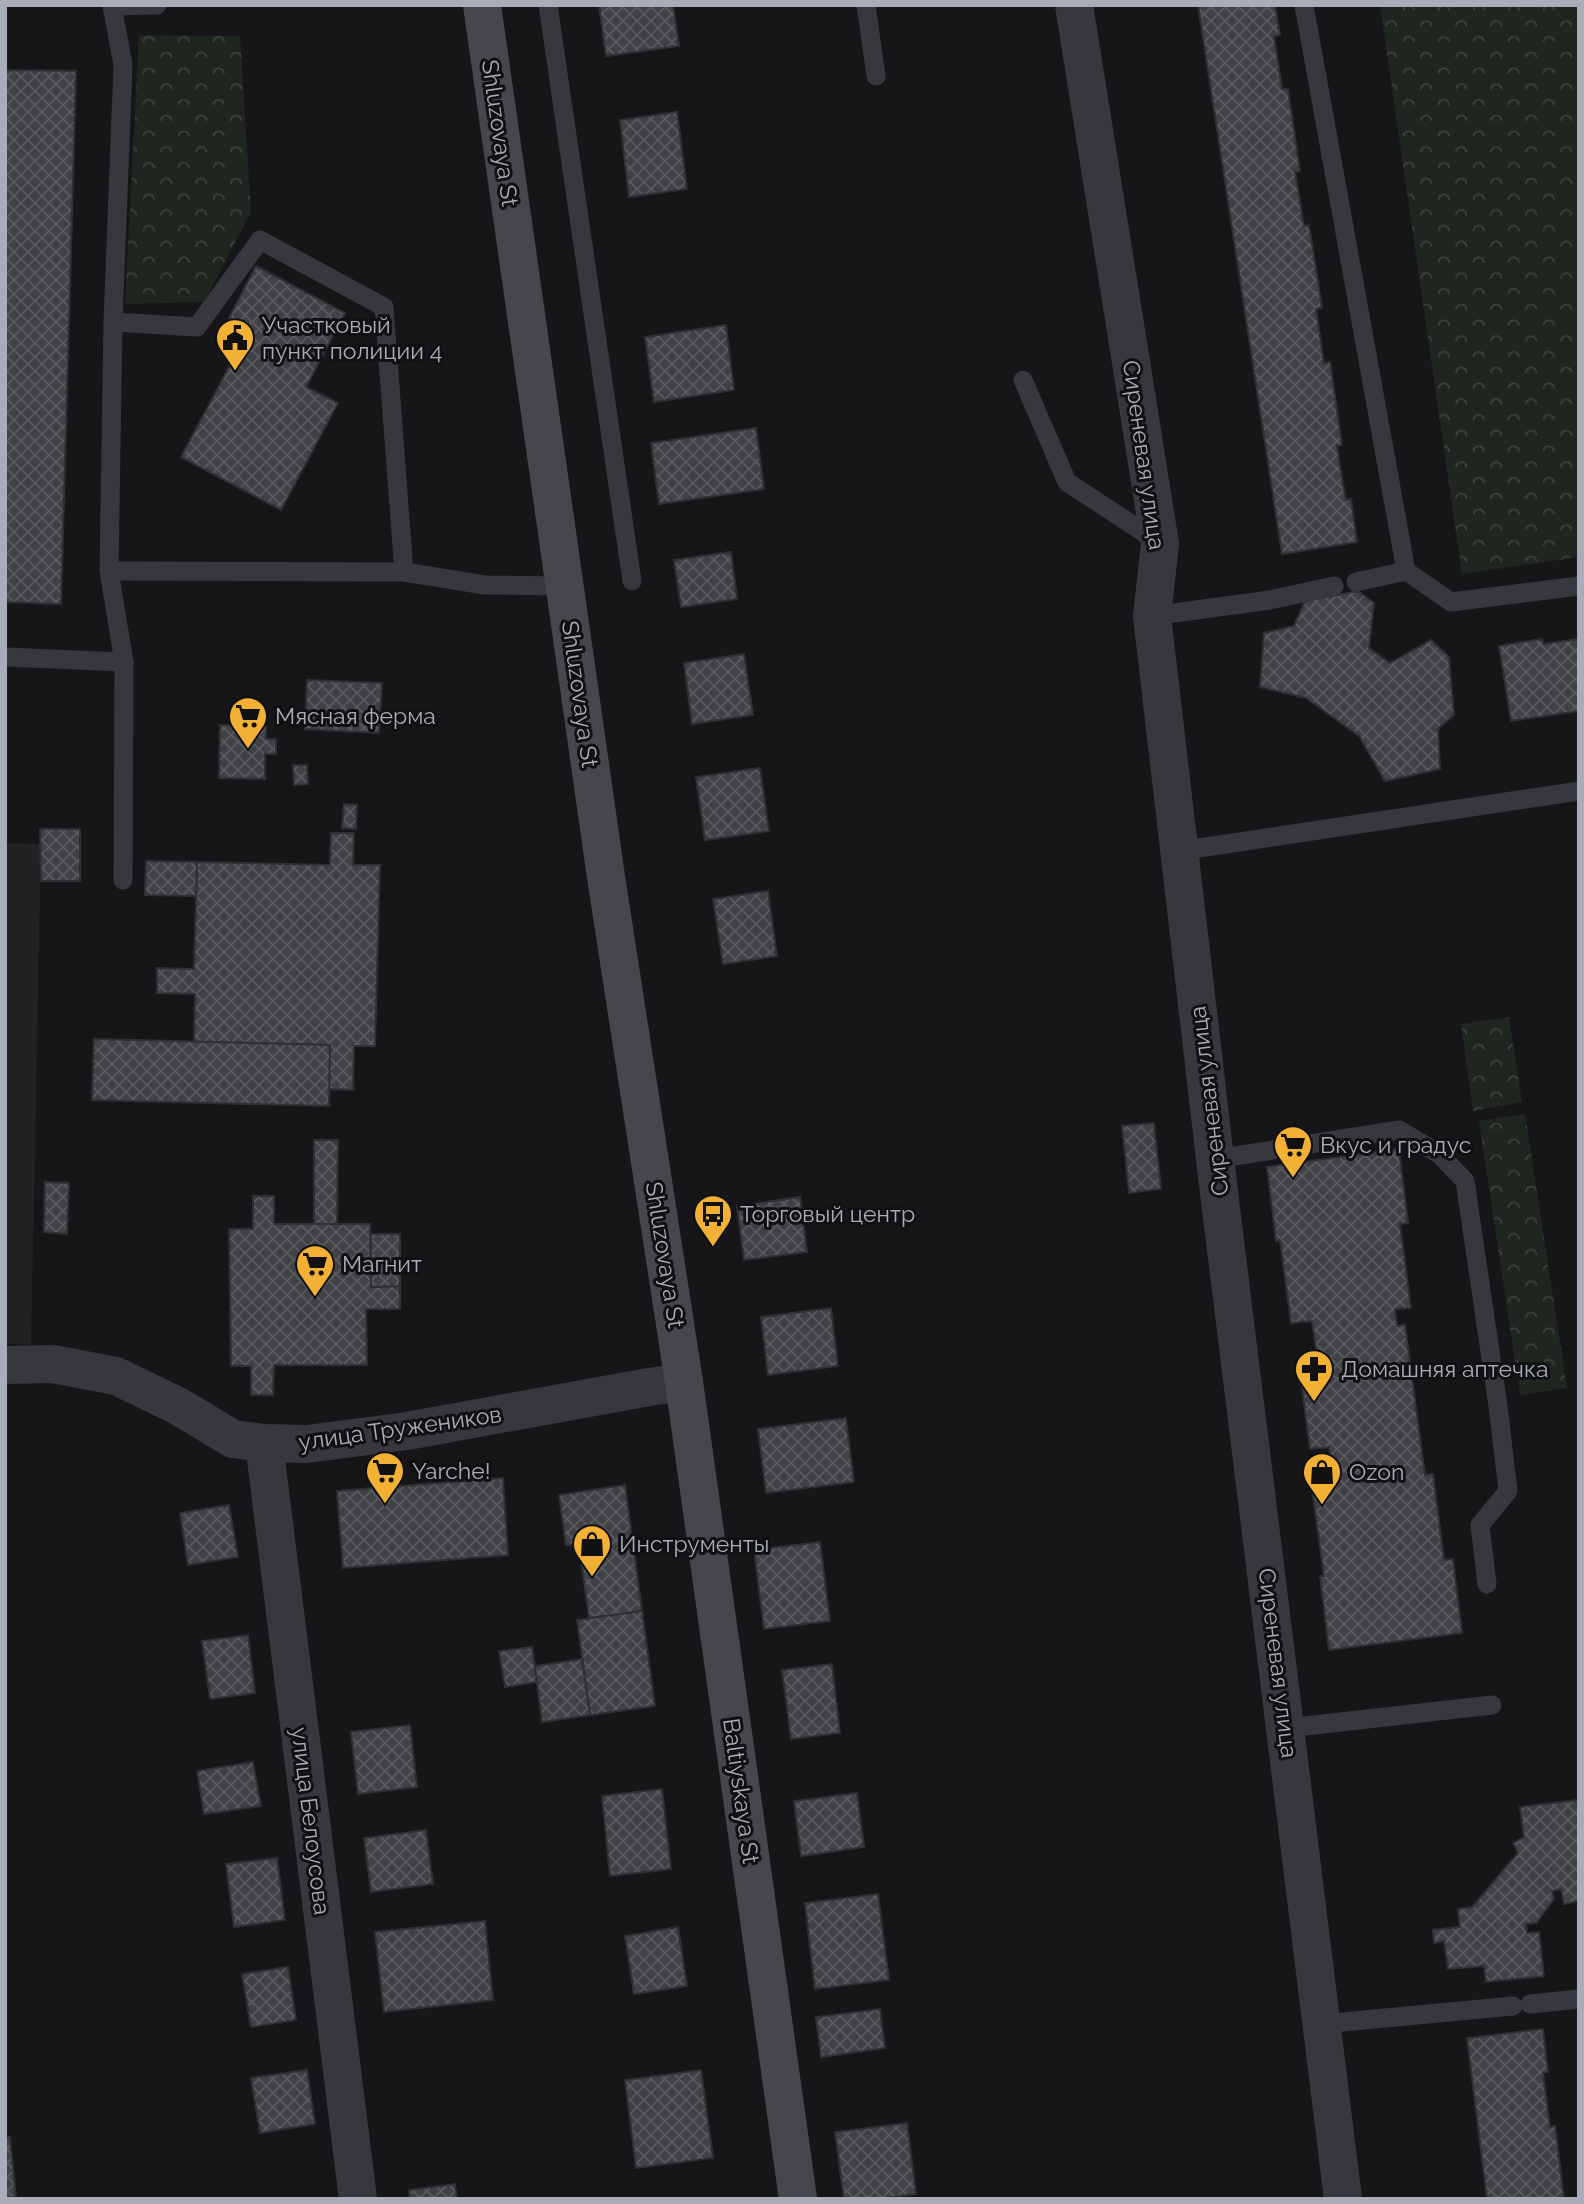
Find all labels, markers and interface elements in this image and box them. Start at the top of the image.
street label: Shluzovaya St [477,58,524,208]
place label: Участковый пункт полиции 4 [262,311,442,364]
public building icon: Участковый пункт полиции 4 [214,317,256,372]
street label: Сиреневая улица [1118,358,1171,551]
street label: Shluzovaya St [557,619,604,769]
supermarket icon: Мясная ферма [227,695,269,750]
place label: Мясная ферма [275,702,436,729]
street label: Сиреневая улица [1183,1005,1234,1198]
supermarket icon: Вкус и градус [1272,1124,1314,1179]
place label: Вкус и градус [1320,1131,1471,1158]
street label: Shluzovaya St [641,1180,690,1330]
bus stop icon: Торговый центр [692,1193,734,1248]
place label: Торговый центр [740,1200,915,1227]
supermarket icon: Магнит [294,1243,336,1298]
place label: Магнит [342,1250,422,1277]
pharmacy icon: Домашняя аптечка [1293,1348,1335,1403]
place label: Домашняя аптечка [1341,1355,1548,1382]
street label: улица Тружеников [297,1400,503,1455]
supermarket icon: Yarche! [364,1450,406,1505]
shop icon: Ozon [1301,1451,1343,1506]
place label: Yarche! [412,1457,490,1484]
place label: Ozon [1349,1458,1404,1485]
shop icon: Инструменты [571,1523,613,1578]
place label: Инструменты [619,1530,769,1557]
street label: Сиреневая улица [1253,1566,1304,1759]
street label: Baltiyskaya St [718,1717,765,1866]
street label: улица Белоусова [287,1726,336,1916]

